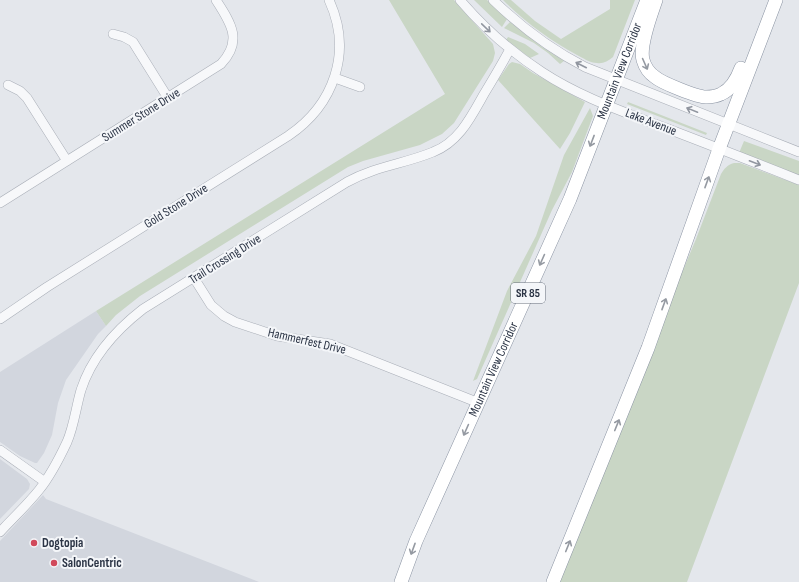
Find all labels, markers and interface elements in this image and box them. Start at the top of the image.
street label: Mountain View Corridor [594,20,646,121]
one-way arrow [481,24,491,33]
one-way arrow [642,58,649,70]
one-way arrow [575,60,587,68]
street label: Summer Stone Drive [99,85,183,145]
street label: Lake Avenue [623,105,679,139]
one-way arrow [687,105,699,113]
one-way arrow [588,134,596,146]
one-way arrow [749,159,761,167]
one-way arrow [704,175,711,188]
street label: Gold Stone Drive [141,180,211,232]
street label: Trail Crossing Drive [186,230,264,288]
one-way arrow [538,254,545,266]
road number: SR 85 [511,283,545,303]
one-way arrow [660,298,668,310]
street label: Mountain View Corridor [465,319,522,419]
street label: Hammerfest Drive [266,324,348,358]
one-way arrow [613,420,621,432]
one-way arrow [462,424,469,436]
place label: Dogtopia [42,535,83,551]
marker: Dogtopia [29,538,39,548]
one-way arrow [565,540,572,552]
one-way arrow [409,543,417,555]
place label: SalonCentric [62,555,122,571]
marker: SalonCentric [49,558,59,568]

